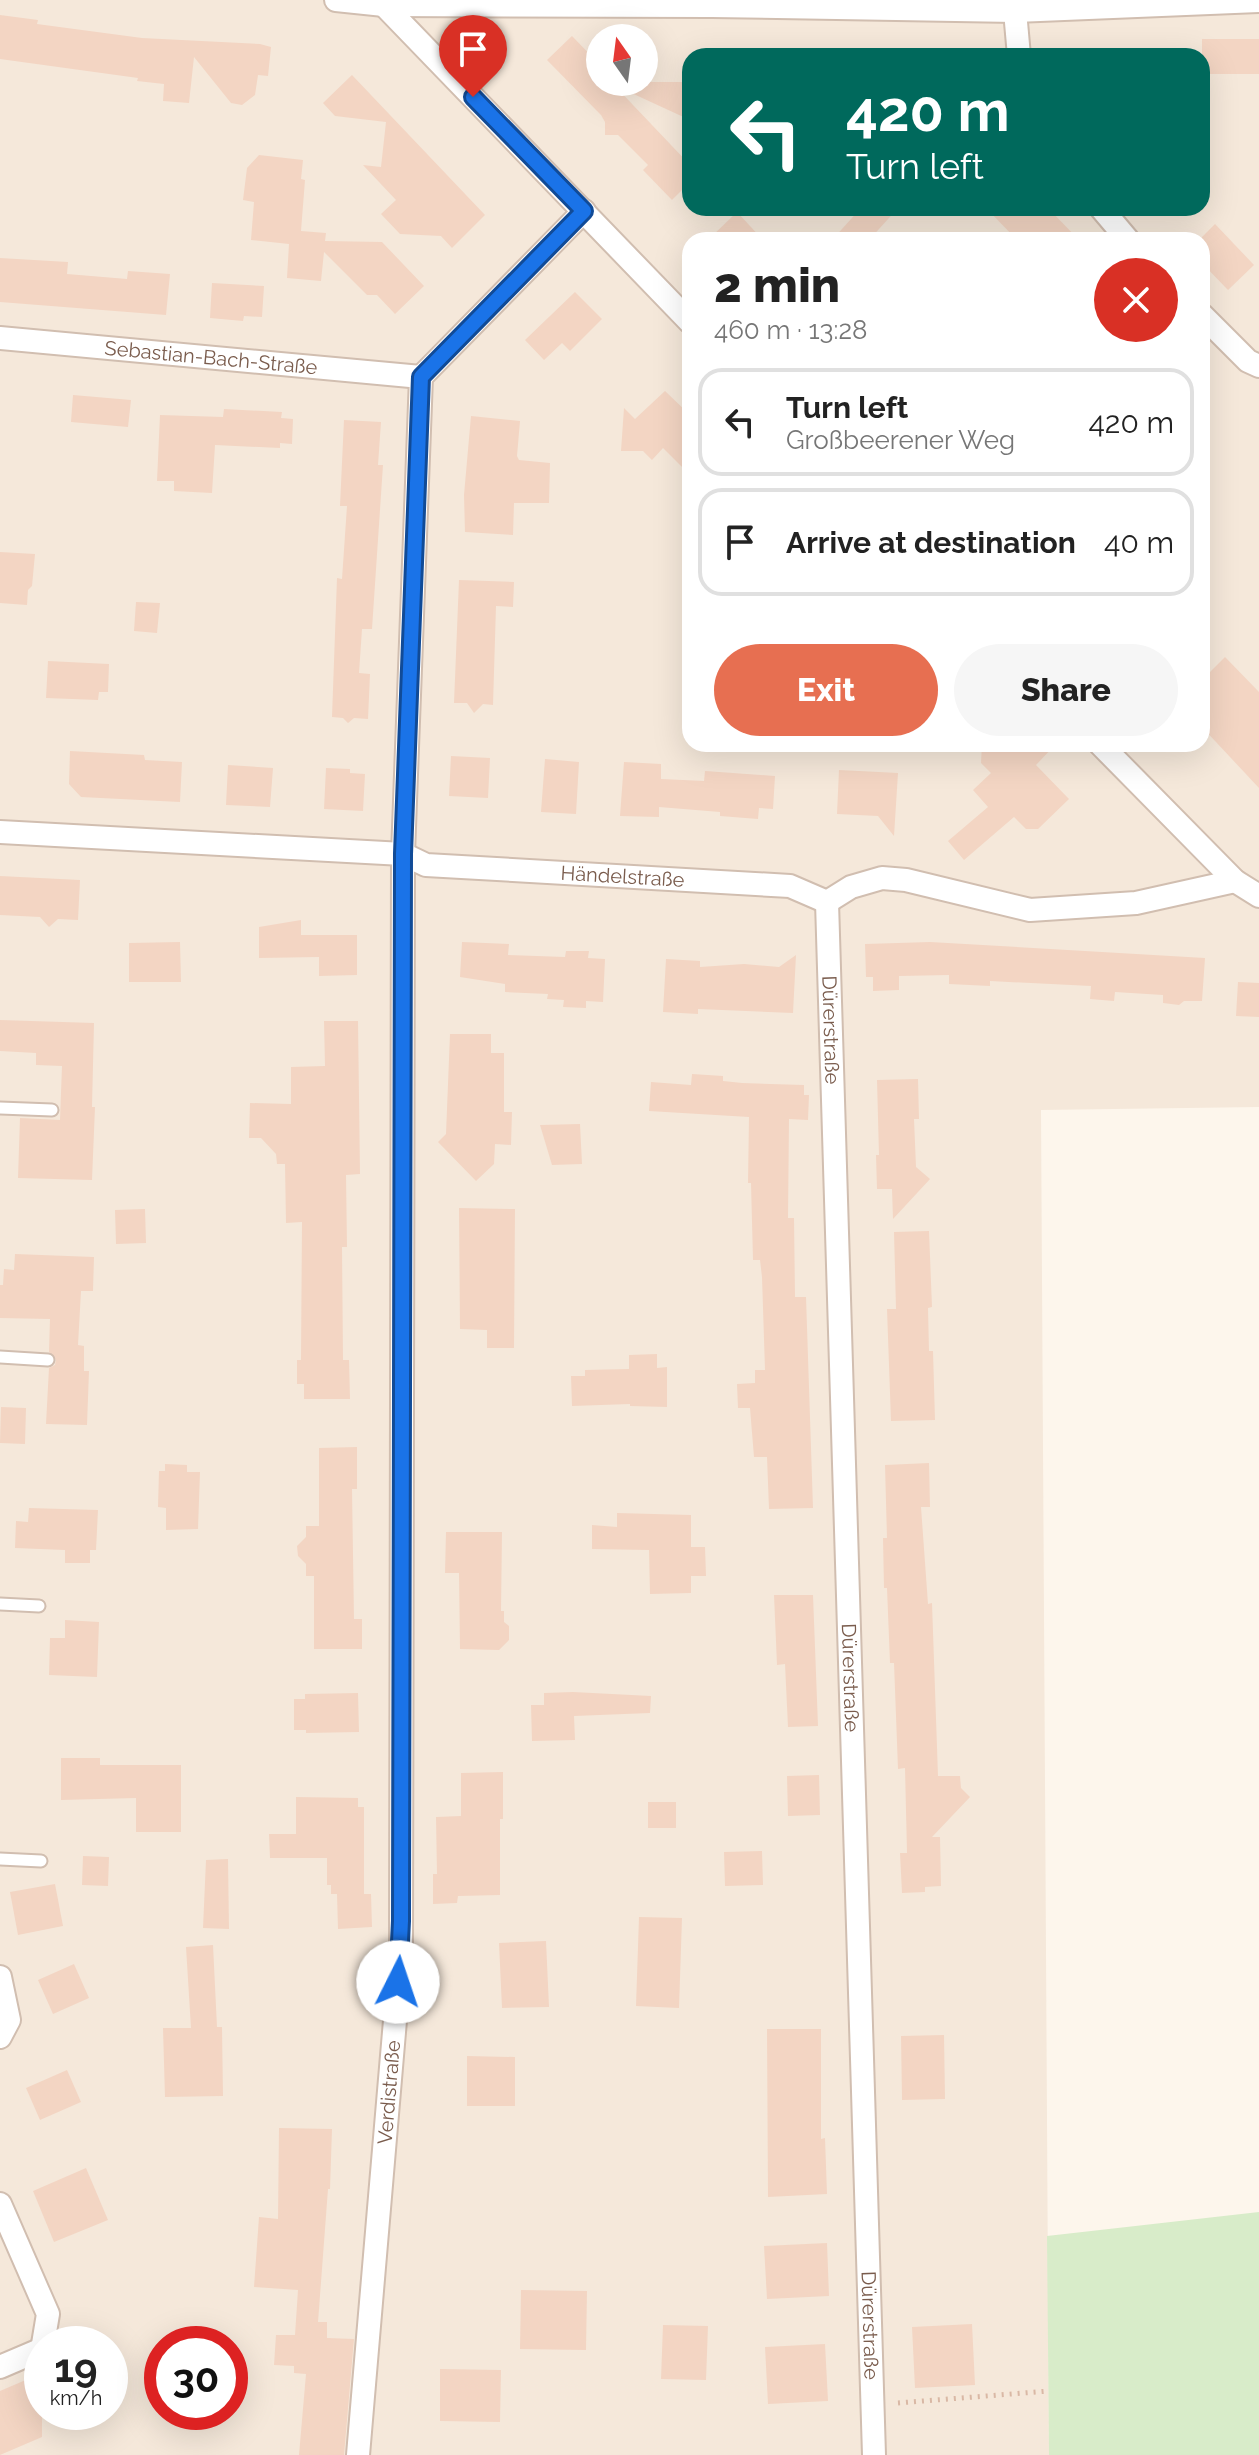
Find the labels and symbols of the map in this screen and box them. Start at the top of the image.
pin [439,15,507,97]
north arrow [586,24,658,96]
street label: Sebastian-Bach-Straße [104,336,319,379]
street label: Händelstraße [560,861,685,892]
street label: Dürerstraße [817,975,845,1085]
street label: Dürerstraße [837,1623,864,1733]
position arrow [356,1940,440,2024]
street label: Verdistraße [372,2039,405,2145]
street label: Dürerstraße [856,2271,884,2380]
speed limit sign: 30 [144,2326,248,2430]

